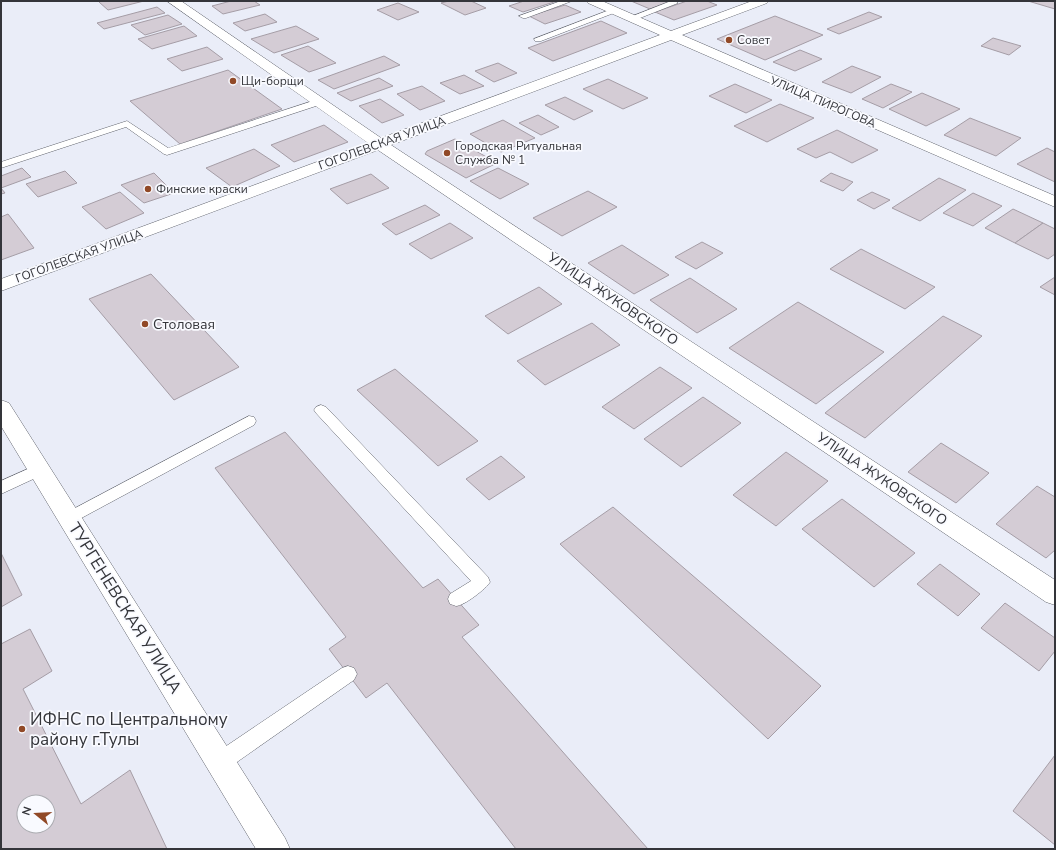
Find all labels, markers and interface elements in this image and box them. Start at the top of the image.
place label: Совет [737,32,771,48]
marker: Совет [724,35,734,45]
street label: УЛИЦА ПИРОГОВА [767,72,879,132]
place label: Щи-борщи [241,73,304,89]
marker: Щи-борщи [228,76,238,86]
street label: ГОГОЛЕВСКАЯ УЛИЦА [316,112,448,173]
place label: Городская Ритуальная Служба № 1 [455,138,582,168]
marker: Городская Ритуальная Служба № 1 [442,148,452,158]
place label: Финские краски [156,181,248,197]
marker: Финские краски [143,184,153,194]
street label: ГОГОЛЕВСКАЯ УЛИЦА [13,225,145,286]
street label: УЛИЦА ЖУКОВСКОГО [543,248,682,350]
place label: Столовая [153,315,215,334]
marker: Столовая [140,319,150,329]
street label: УЛИЦА ЖУКОВСКОГО [812,428,951,530]
street label: ТУРГЕНЕВСКАЯ УЛИЦА [63,518,187,698]
place label: ИФНС по Центральному району г.Тулы [30,708,228,751]
marker: ИФНС по Центральному району г.Тулы [17,724,27,734]
north arrow [16,794,56,834]
text: N [19,805,35,817]

